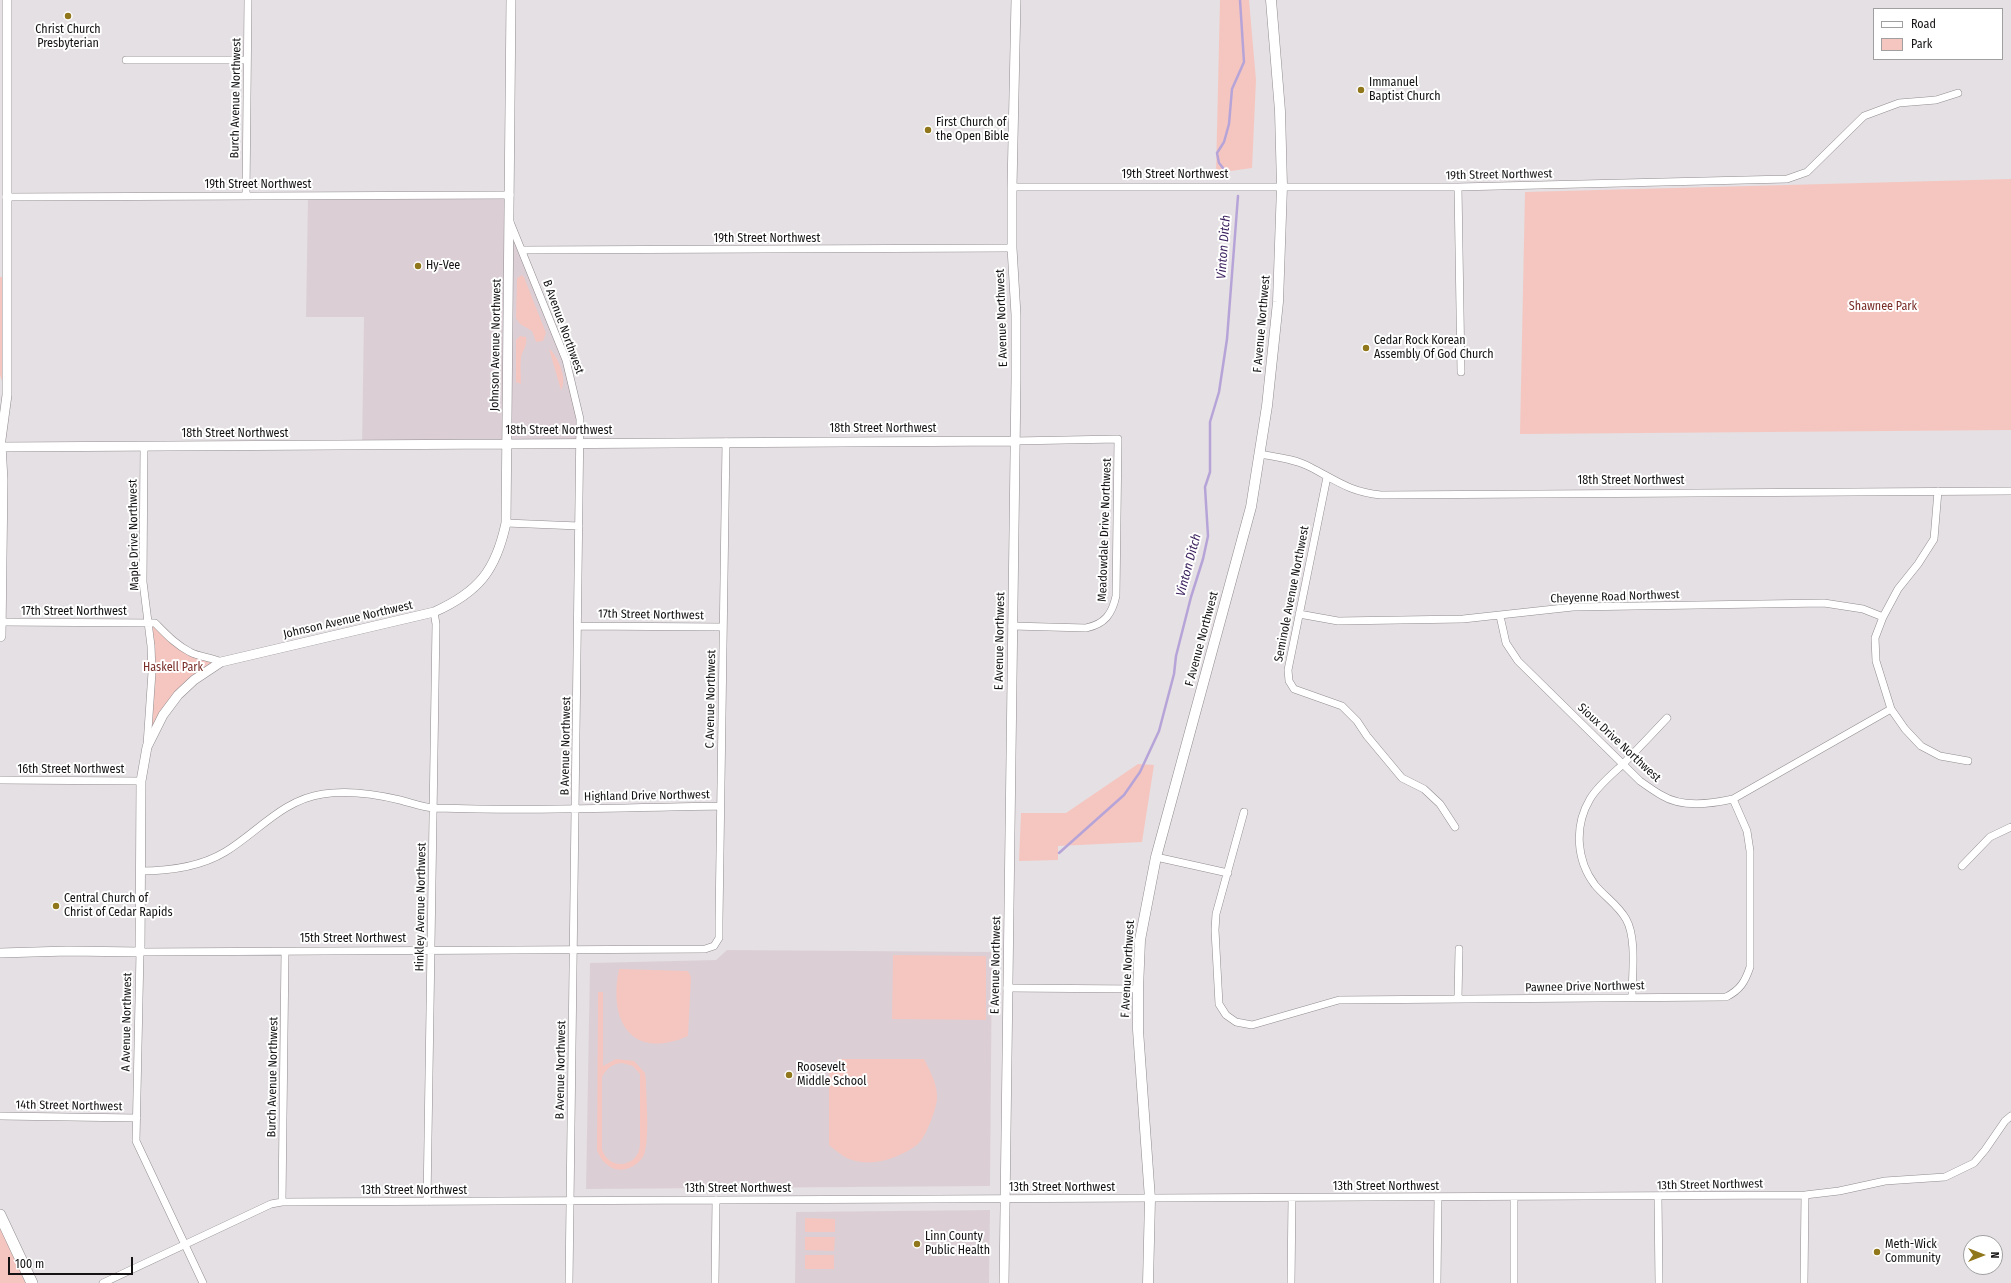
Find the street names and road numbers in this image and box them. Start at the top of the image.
street label: Burch Avenue Northwest [228,38,244,158]
street label: 19th Street Northwest [1445,167,1553,183]
street label: 19th Street Northwest [1122,168,1228,182]
street label: 19th Street Northwest [205,178,311,192]
street label: 19th Street Northwest [714,232,820,246]
street label: E Avenue Northwest [993,269,1011,367]
street label: F Avenue Northwest [1251,275,1273,373]
street label: B Avenue Northwest [539,278,587,376]
street label: Johnson Avenue Northwest [488,279,504,411]
street label: 18th Street Northwest [830,422,936,436]
street label: 18th Street Northwest [506,424,612,438]
street label: 18th Street Northwest [182,427,288,441]
street label: Meadowdale Drive Northwest [1095,458,1115,602]
street label: 18th Street Northwest [1578,474,1684,488]
street label: Maple Drive Northwest [126,479,142,591]
street label: Seminole Avenue Northwest [1272,525,1312,663]
street label: Cheyenne Road Northwest [1550,588,1680,606]
street label: F Avenue Northwest [1182,590,1222,688]
street label: E Avenue Northwest [992,592,1008,690]
street label: Johnson Avenue Northwest [282,598,414,642]
street label: 17th Street Northwest [21,605,127,619]
street label: 17th Street Northwest [598,607,704,623]
street label: C Avenue Northwest [703,650,719,748]
street label: B Avenue Northwest [558,696,574,796]
street label: Sioux Drive Northwest [1574,701,1664,785]
street label: 16th Street Northwest [18,763,124,777]
street label: Highland Drive Northwest [584,788,710,804]
street label: Hinkley Avenue Northwest [413,842,429,972]
street label: E Avenue Northwest [988,916,1004,1014]
street label: F Avenue Northwest [1118,920,1138,1018]
street label: 15th Street Northwest [300,932,406,946]
street label: A Avenue Northwest [119,972,135,1072]
street label: Pawnee Drive Northwest [1525,979,1645,995]
street label: Burch Avenue Northwest [265,1017,281,1137]
street label: B Avenue Northwest [553,1020,569,1120]
street label: 14th Street Northwest [16,1098,122,1114]
street label: 13th Street Northwest [1657,1177,1763,1193]
street label: 13th Street Northwest [1333,1180,1439,1194]
street label: 13th Street Northwest [1009,1181,1115,1195]
street label: 13th Street Northwest [685,1182,791,1196]
street label: 13th Street Northwest [361,1184,467,1198]

